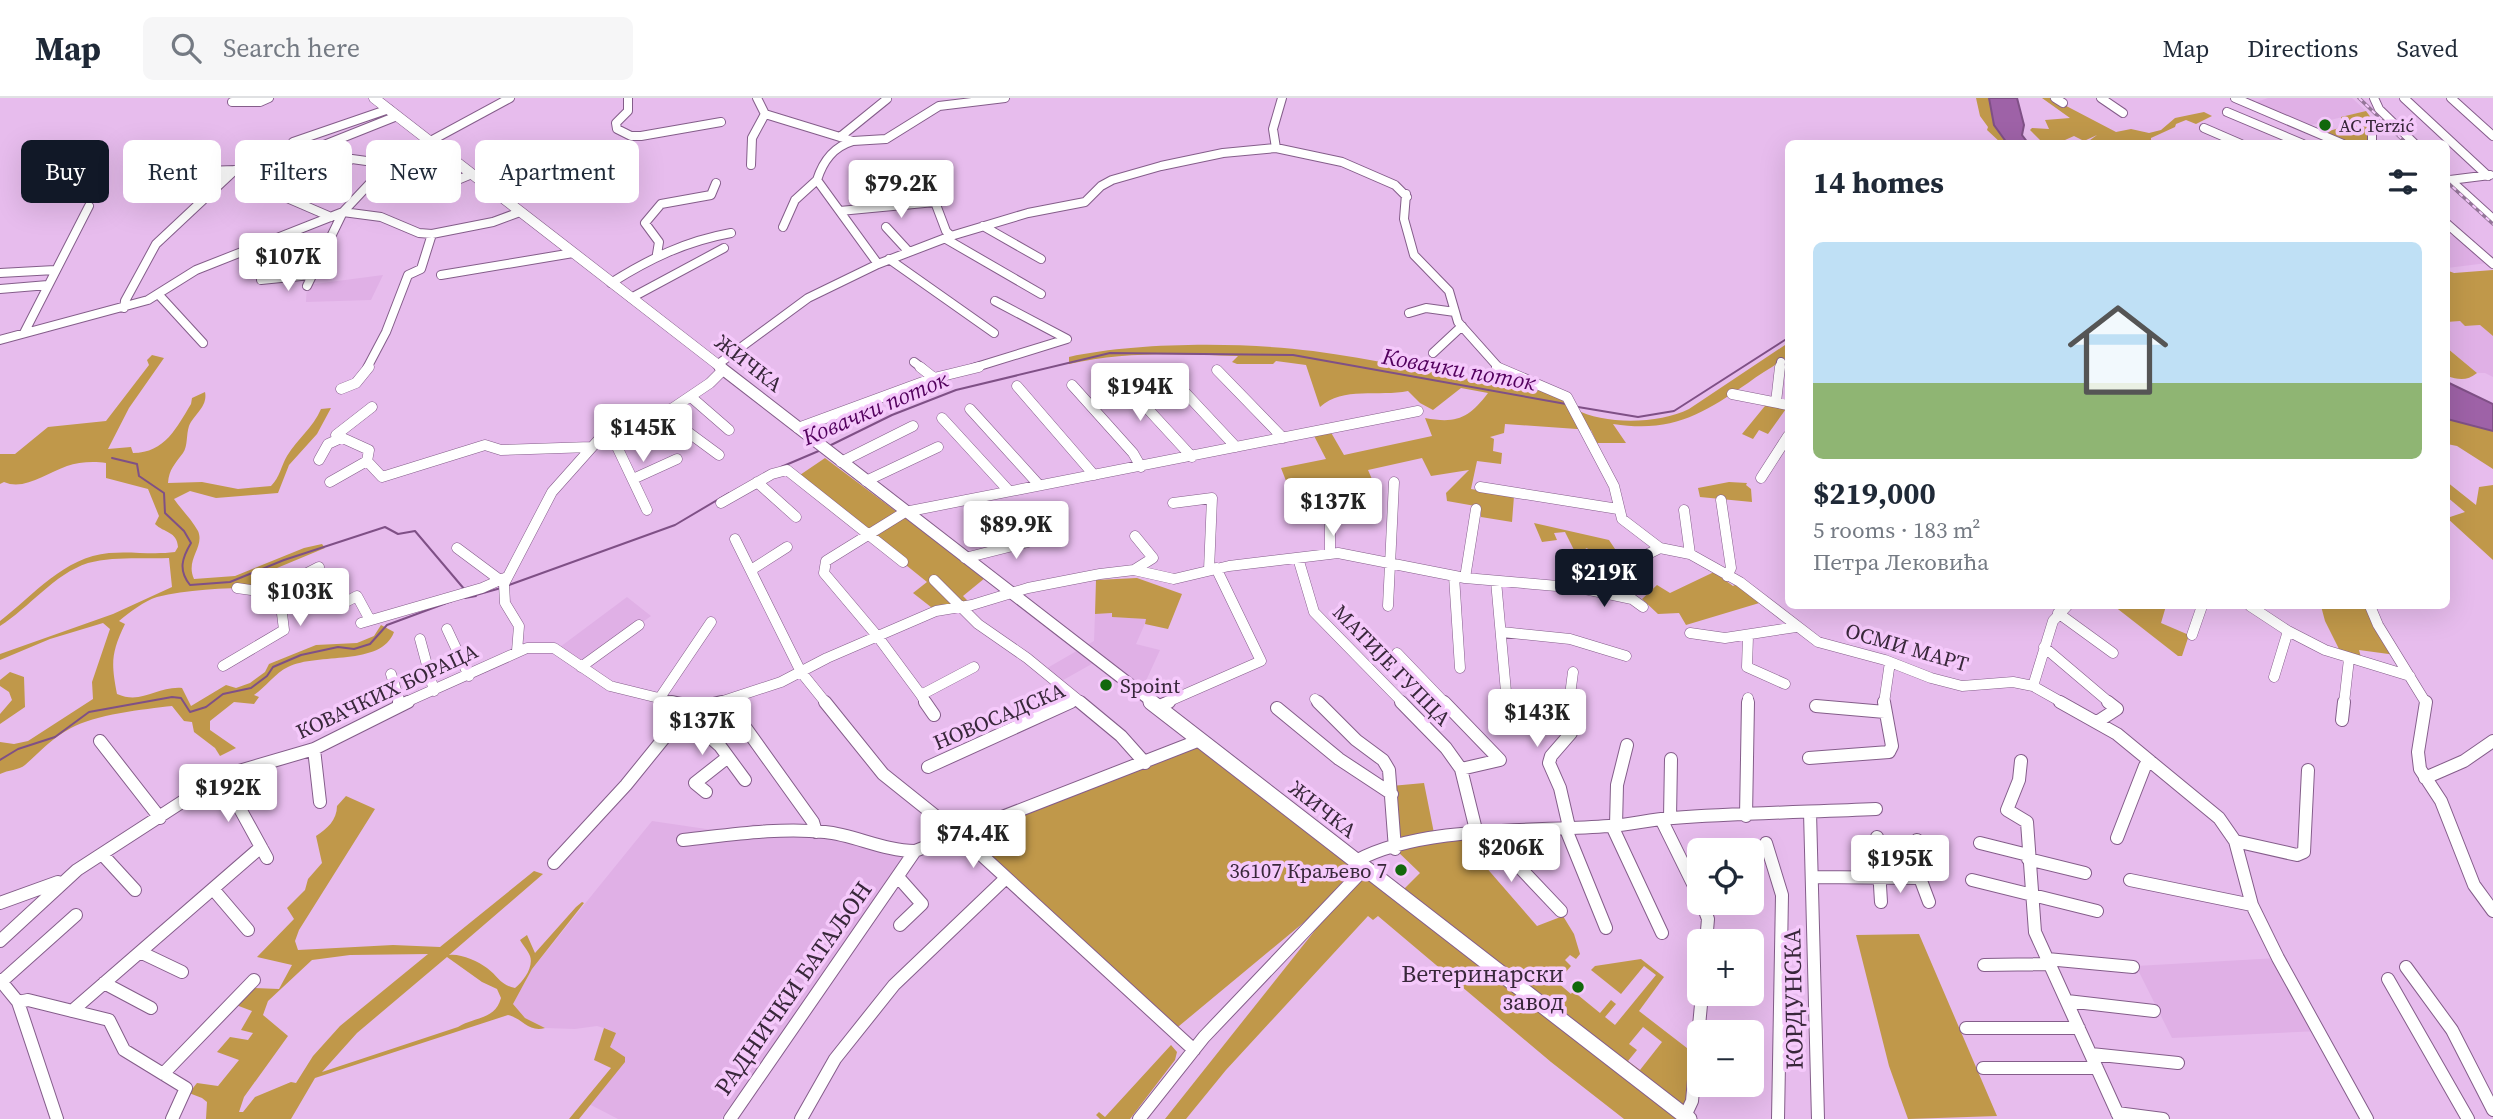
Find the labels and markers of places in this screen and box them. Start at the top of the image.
place label: AC Terzić [2339,113,2414,138]
marker: AC Terzić [2317,117,2333,133]
pin: $79.2K [844,160,958,220]
pin: $107K [239,234,337,293]
pin: $194K [1091,364,1189,423]
pin: $145K [594,404,692,464]
pin: $137K [1284,478,1382,538]
pin: $89.9K [959,502,1073,561]
pin: $219K [1555,550,1653,609]
pin: $103K [251,568,349,628]
place label: Spoint [1120,671,1180,700]
marker: Spoint [1098,677,1114,693]
pin: $143K [1488,690,1586,749]
pin: $137K [653,698,751,757]
pin: $192K [179,764,277,824]
pin: $74.4K [916,810,1030,870]
pin: $206K [1462,824,1560,884]
pin: $195K [1851,836,1949,895]
place label: 36107 Краљево 7 [1229,856,1387,885]
marker: 36107 Краљево 7 [1393,862,1409,878]
place label: Ветеринарски завод [1401,957,1564,1018]
marker: Ветеринарски завод [1570,979,1586,995]

